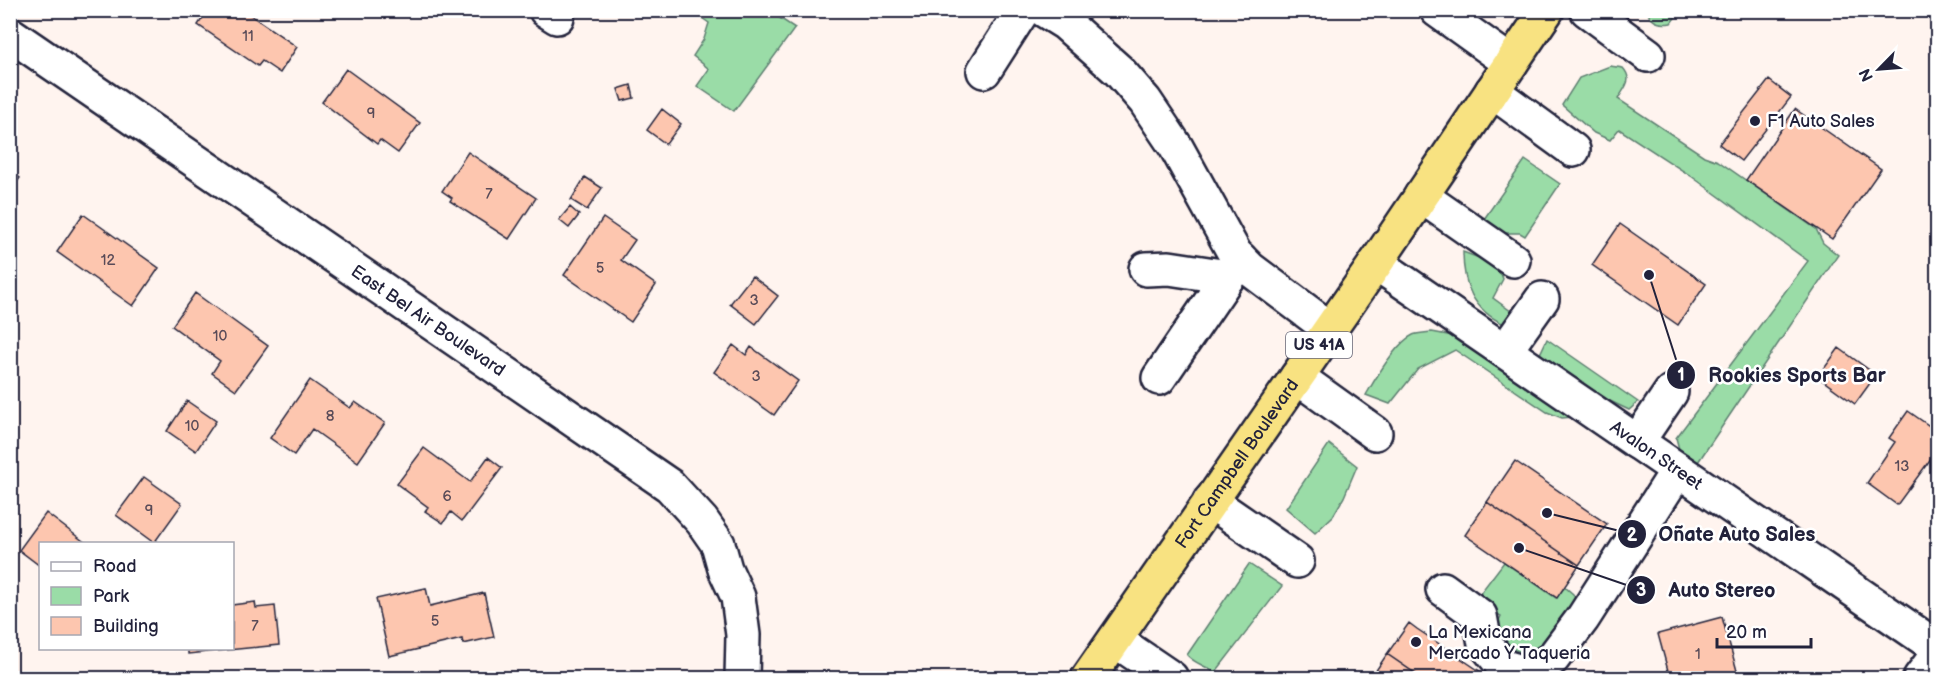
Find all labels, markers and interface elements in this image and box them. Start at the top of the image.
house number: 11 [242,27,254,46]
north arrow [1849,39,1909,99]
text: N [1856,65,1878,84]
house number: 9 [367,104,375,123]
place label: F1 Auto Sales [1767,111,1875,132]
marker: F1 Auto Sales [1748,114,1762,128]
house number: 7 [485,185,493,204]
house number: 12 [101,251,115,270]
house number: 5 [596,259,604,278]
street label: East Bel Air Boulevard [347,260,509,381]
house number: 3 [749,291,759,310]
house number: 10 [213,327,227,346]
road number: US 41A [1286,332,1352,358]
callout: Rookies Sports Bar [1666,356,1897,394]
text: Rookies Sports Bar [1708,364,1887,388]
text: 1 [1677,365,1685,386]
house number: 3 [751,367,761,386]
street label: Fort Campbell Boulevard [1171,375,1303,552]
house number: 8 [326,407,335,426]
street label: Avalon Street [1606,416,1707,494]
house number: 10 [185,417,199,436]
house number: 13 [1894,457,1910,476]
house number: 6 [442,487,452,506]
house number: 9 [145,501,153,520]
callout: Oñate Auto Sales [1617,515,1827,553]
text: Oñate Auto Sales [1659,523,1816,547]
text: 2 [1627,525,1638,546]
legend [39,542,234,650]
text: Road [93,556,137,577]
callout: Auto Stereo [1626,571,1787,609]
text: Auto Stereo [1668,579,1775,603]
text: 3 [1636,580,1646,601]
text: Park [93,586,129,607]
scale bar [1717,611,1812,649]
house number: 5 [431,612,439,631]
text: Building [93,616,159,637]
house number: 7 [251,617,259,636]
place label: La Mexicana Mercado Y Taqueria [1428,622,1590,664]
text: 20 m [1726,622,1767,643]
marker: La Mexicana Mercado Y Taqueria [1409,635,1423,649]
house number: 1 [1695,645,1701,664]

